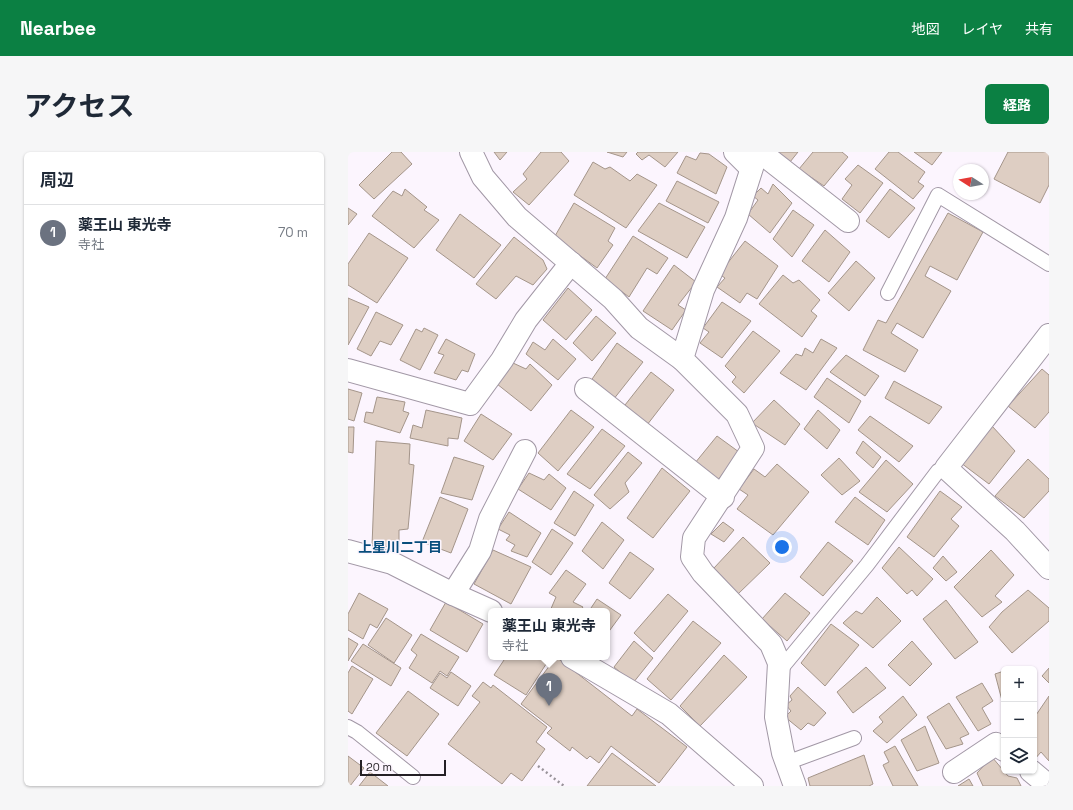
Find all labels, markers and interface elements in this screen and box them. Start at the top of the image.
text: Nearbee [20,16,96,41]
text: 地図 [911,20,939,38]
text: レイヤ [961,20,1003,38]
text: 共有 [1025,20,1053,38]
button: 経路 [985,84,1049,124]
text: アクセス [24,88,135,124]
north arrow [953,164,989,200]
text: 周辺 [40,169,74,191]
text: 薬王山 東光寺 [78,215,172,234]
text: 1 [50,224,56,241]
text: 70 m [278,224,308,241]
text: 寺社 [78,236,104,253]
your location [772,537,792,557]
district label: 上星川二丁目 [358,538,442,556]
popup [488,608,610,660]
text: 薬王山 東光寺 [502,616,596,635]
text: 寺社 [502,637,528,654]
map controls [1001,666,1037,774]
button: + [1001,666,1037,702]
pin: 1 [536,673,562,706]
button: − [1001,702,1037,738]
button: layers [1001,738,1037,774]
scale bar [360,758,446,777]
text: 20 m [366,760,392,774]

